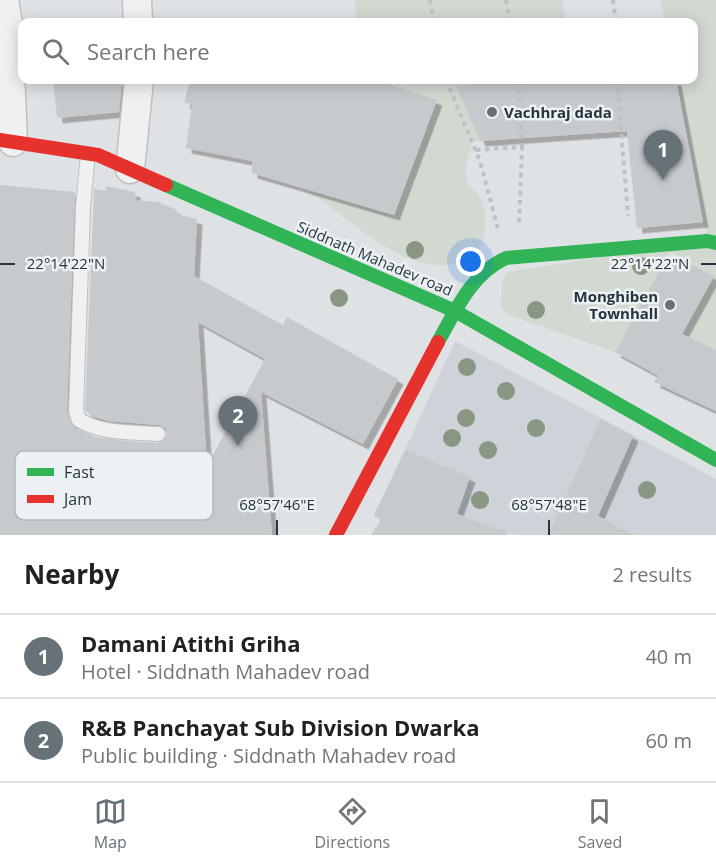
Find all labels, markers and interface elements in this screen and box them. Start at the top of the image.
search box [18,18,698,84]
icon: search [39,35,72,68]
text: Search here [87,36,210,66]
place label: Vachhraj dada [504,102,612,122]
marker: Vachhraj dada [485,105,499,119]
pin: 1 [644,130,682,180]
street label: Siddnath Mahadev road [294,216,456,300]
your location [456,247,485,276]
text: 22°14'22"N [27,253,105,273]
text: 22°14'22"N [611,253,689,273]
place label: Monghiben Townhall [574,286,658,323]
marker: Monghiben Townhall [663,298,677,312]
pin: 2 [218,396,258,446]
legend [15,451,213,520]
text: Fast [64,461,95,483]
text: Jam [62,488,92,510]
text: 68°57'46"E [239,494,315,514]
text: 68°57'48"E [511,494,587,514]
text: Nearby [24,556,119,592]
text: 2 results [612,561,692,588]
text: Damani Atithi Griha [81,628,301,658]
text: 1 [38,643,49,670]
text: 40 m [645,643,692,670]
text: Hotel · Siddnath Mahadev road [81,658,370,685]
text: R&B Panchayat Sub Division Dwarka [81,712,479,742]
text: 2 [38,727,49,754]
text: 60 m [645,727,692,754]
text: Public building · Siddnath Mahadev road [81,742,456,769]
tab: Map [94,795,127,853]
tab: Directions [314,795,390,853]
tab: Saved [578,795,622,853]

